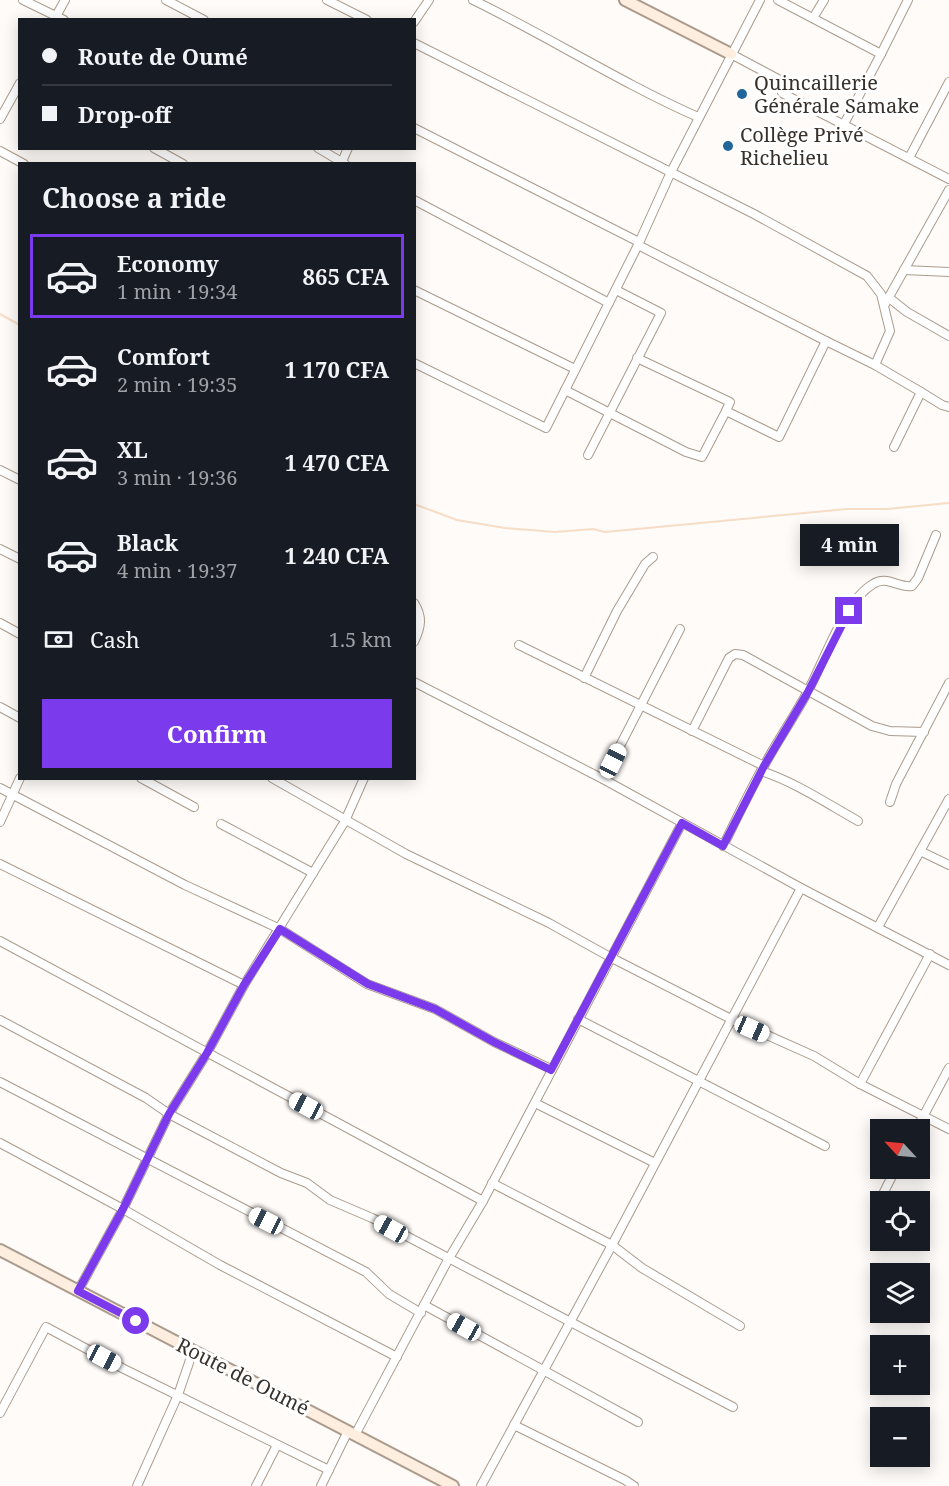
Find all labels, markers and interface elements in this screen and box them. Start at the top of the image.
text: Route de Oumé [78,41,248,71]
place label: Quincaillerie Générale Samake [754,69,919,119]
marker: Quincaillerie Générale Samake [735,87,749,101]
text: Drop-off [78,99,171,129]
place label: Collège Privé Richelieu [740,121,864,171]
marker: Collège Privé Richelieu [721,139,735,153]
text: Choose a ride [42,179,227,216]
text: Economy [117,248,219,278]
icon: car [45,249,99,303]
text: 865 CFA [303,261,389,291]
text: 1 min · 19:34 [117,278,237,305]
text: Comfort [117,341,210,371]
icon: car [45,342,99,396]
text: 1 170 CFA [284,354,389,384]
text: 2 min · 19:35 [117,371,237,398]
text: XL [117,434,148,464]
icon: car [45,435,99,489]
text: 1 470 CFA [284,447,389,477]
text: 3 min · 19:36 [117,464,237,491]
callout: 4 min [800,524,898,566]
text: Black [117,527,178,557]
icon: car [45,528,99,582]
text: 4 min [821,531,878,558]
text: 1 240 CFA [284,540,389,570]
text: 4 min · 19:37 [117,557,237,584]
route end [835,597,862,624]
icon: cash [42,623,75,656]
text: Cash [90,624,140,654]
text: 1.5 km [329,626,392,653]
button: Confirm [42,699,392,768]
car [597,741,629,781]
car [732,1013,772,1045]
car [286,1090,326,1122]
north arrow [870,1119,930,1179]
map controls [870,1119,930,1467]
button: locate [870,1191,930,1251]
car [246,1205,286,1237]
car [371,1212,411,1246]
button: layers [870,1263,930,1323]
route start [122,1307,149,1334]
car [444,1310,484,1344]
street label: Route de Oumé [172,1331,314,1421]
button: + [870,1335,930,1395]
car [84,1342,124,1374]
button: − [870,1407,930,1467]

